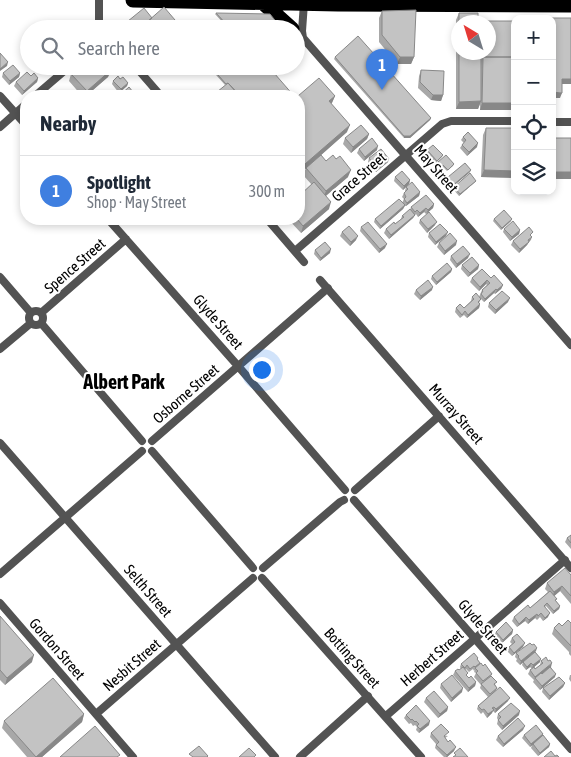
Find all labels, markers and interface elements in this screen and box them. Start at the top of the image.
north arrow [451,15,496,60]
map controls [511,15,556,195]
button: + [511,15,556,60]
search box [20,20,305,75]
icon: search [38,34,66,62]
text: Search here [78,37,160,59]
pin: 1 [366,49,398,90]
button: − [511,60,556,105]
button: locate [511,105,556,150]
text: Nearby [40,111,96,135]
street label: May Street [411,141,462,196]
street label: Grace Street [328,148,389,205]
button: layers [511,150,556,195]
text: Spotlight [87,171,151,193]
text: 1 [52,182,60,200]
text: 300 m [249,182,285,200]
text: Shop · May Street [87,193,186,211]
street label: Spence Street [41,235,108,297]
street label: Glyde Street [190,291,247,352]
your location [249,357,275,383]
street label: Osborne Street [149,360,222,427]
district label: Albert Park [82,370,165,393]
street label: Murray Street [426,380,487,447]
street label: Selth Street [121,561,176,620]
street label: Glyde Street [455,596,512,657]
street label: Gordon Street [26,614,89,683]
street label: Botting Street [321,624,384,691]
street label: Herbert Street [397,626,466,689]
street label: Nesbit Street [99,635,164,694]

